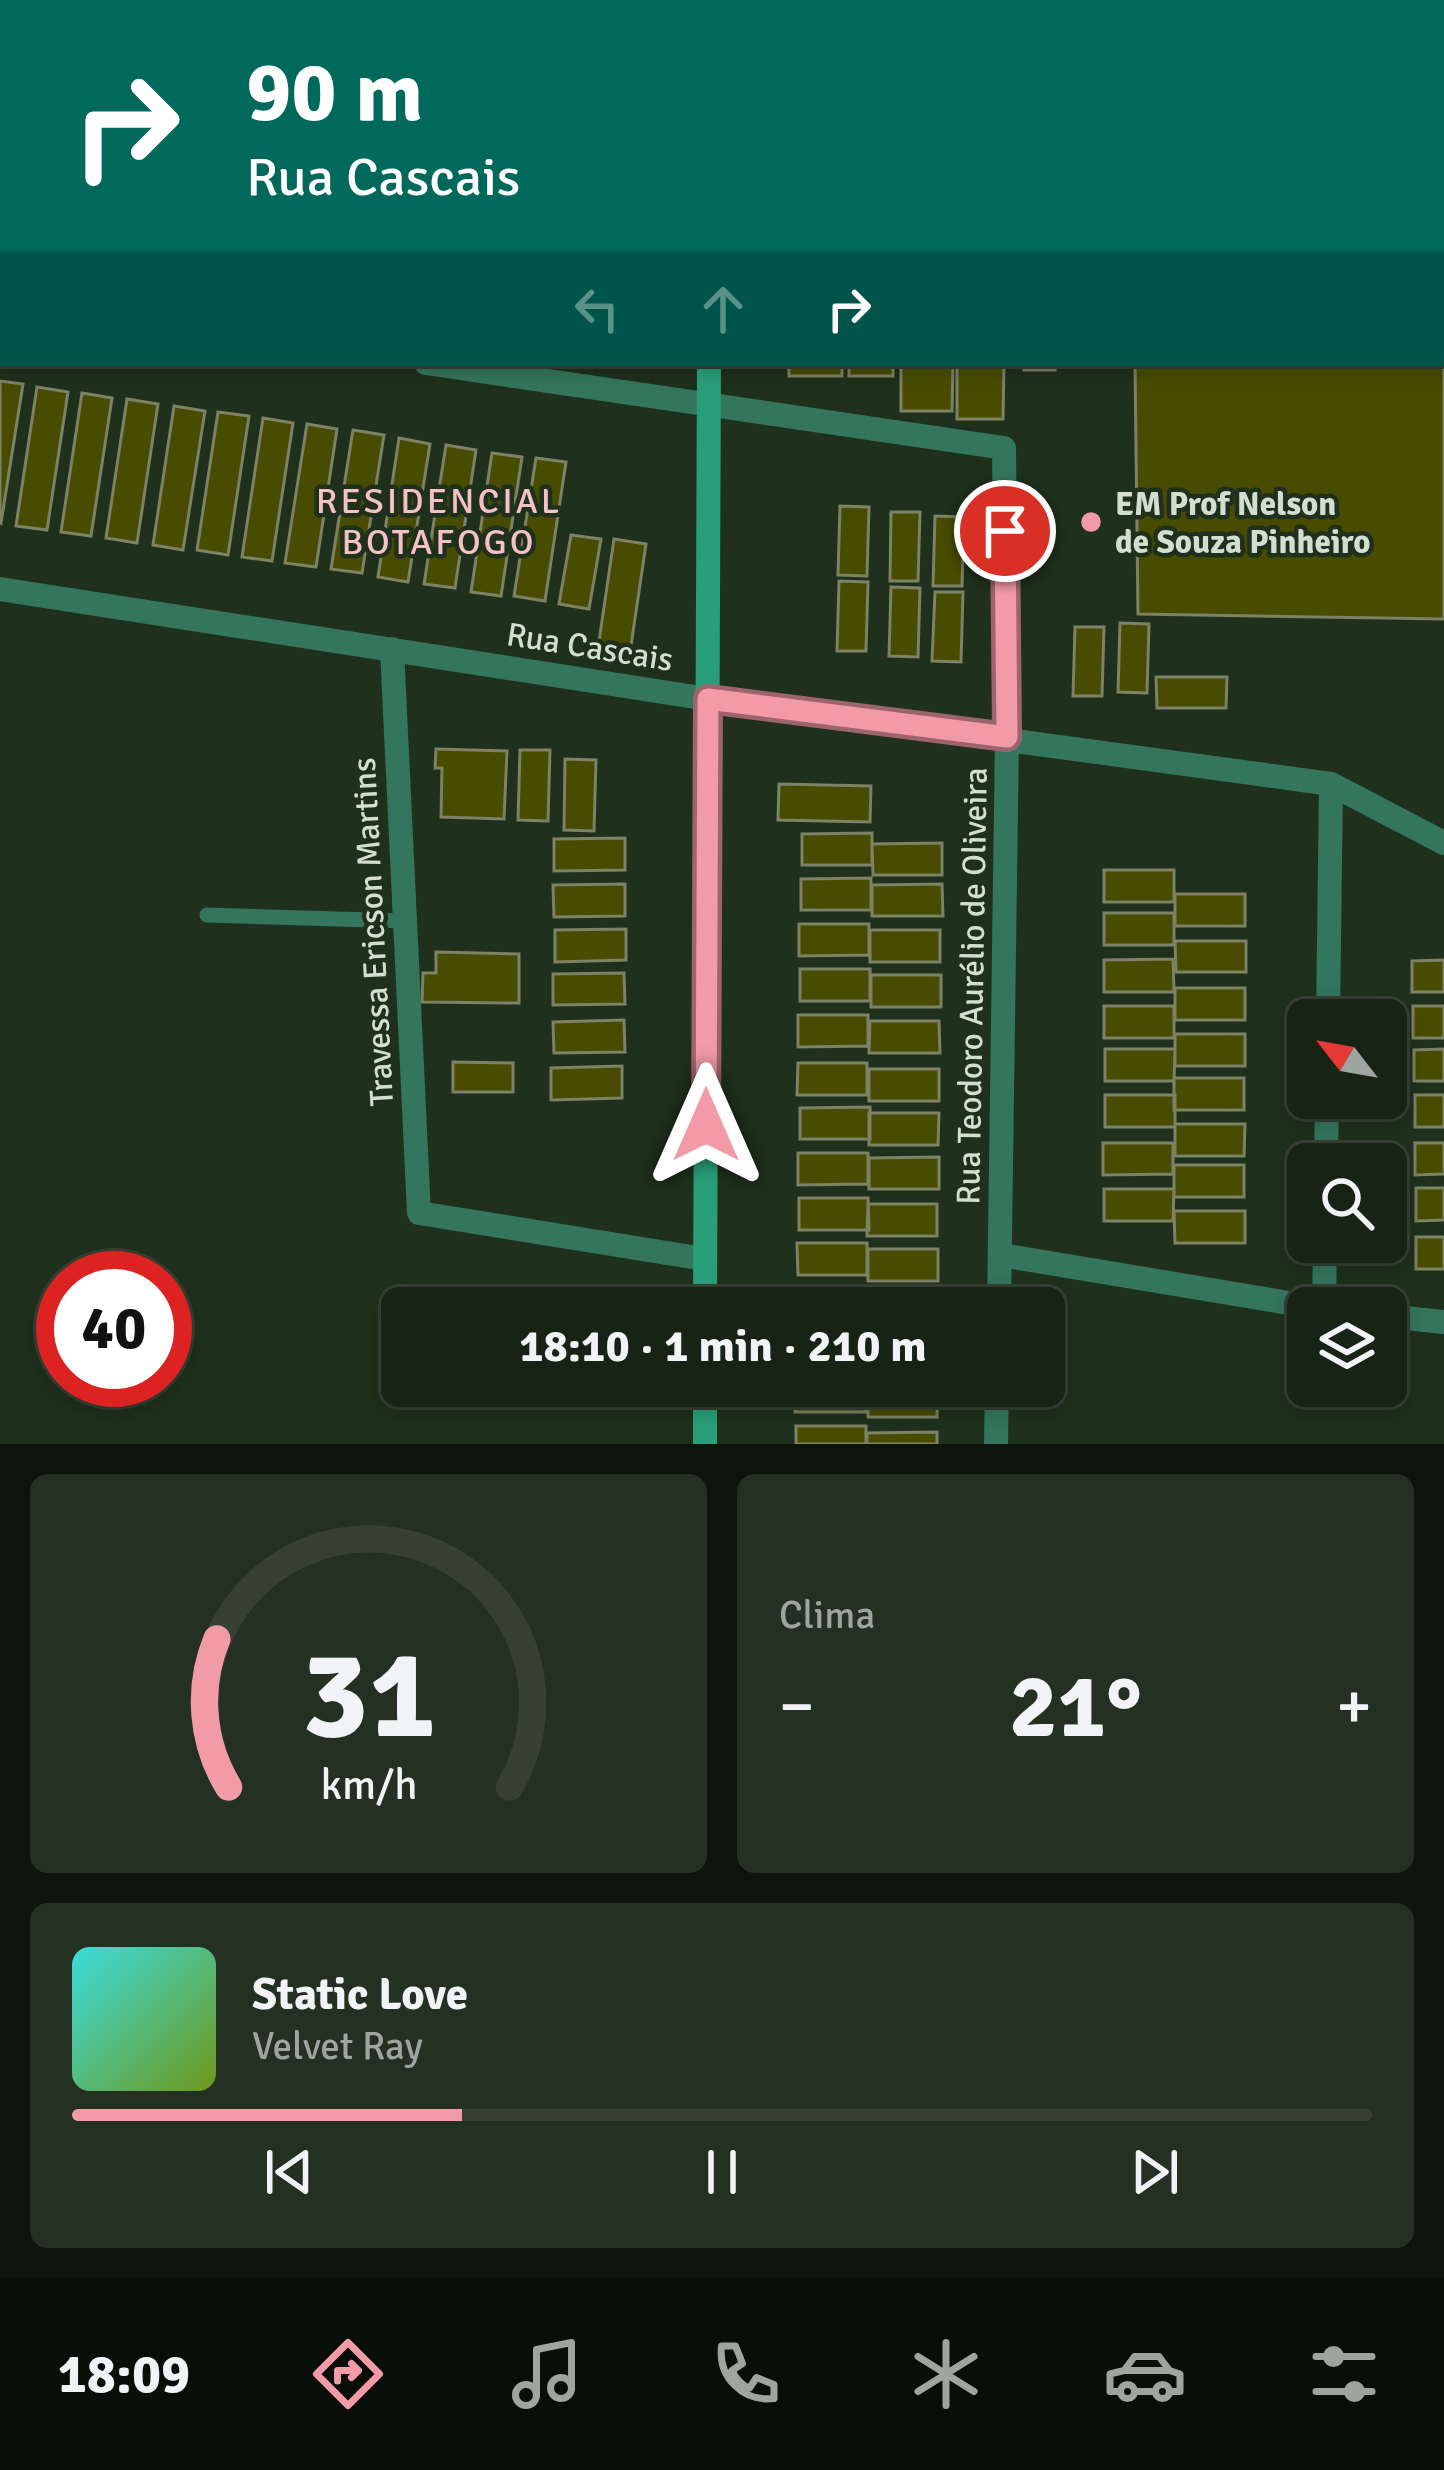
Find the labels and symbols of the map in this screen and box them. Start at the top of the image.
district label: RESIDENCIAL BOTAFOGO [316,479,562,565]
pin [954,480,1056,582]
place label: EM Prof Nelson de Souza Pinheiro [1115,484,1370,563]
marker: EM Prof Nelson de Souza Pinheiro [1078,509,1104,535]
street label: Rua Cascais [504,614,676,681]
street label: Travessa Ericson Martins [344,757,403,1107]
street label: Rua Teodoro Aurélio de Oliveira [948,767,997,1205]
north arrow [1287,999,1407,1119]
position arrow [643,1062,769,1188]
speed limit sign: 40 [36,1251,192,1407]

